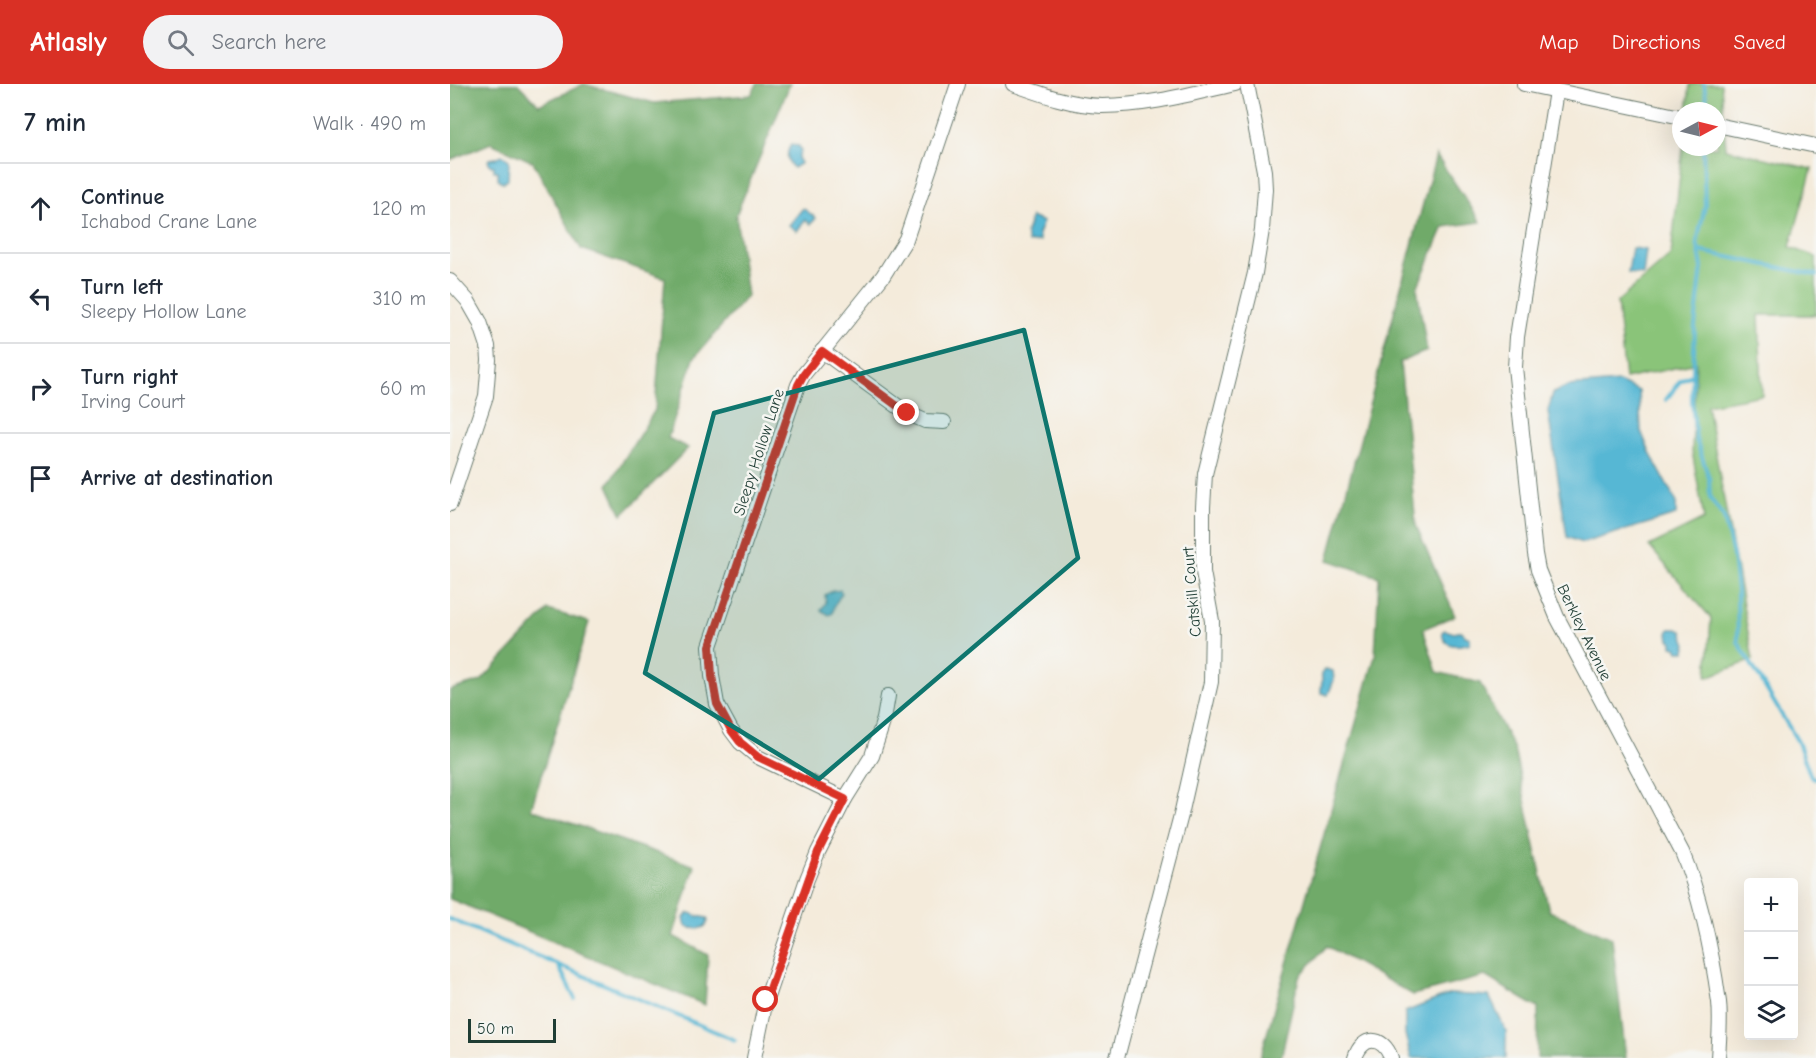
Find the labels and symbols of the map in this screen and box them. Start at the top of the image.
north arrow [1672,102,1726,156]
street label: Sleepy Hollow Lane [730,387,788,518]
route end [893,399,919,425]
street label: Catskill Court [1179,546,1205,638]
street label: Berkley Avenue [1553,581,1615,683]
route start [752,986,778,1012]
scale bar [468,1016,556,1044]

